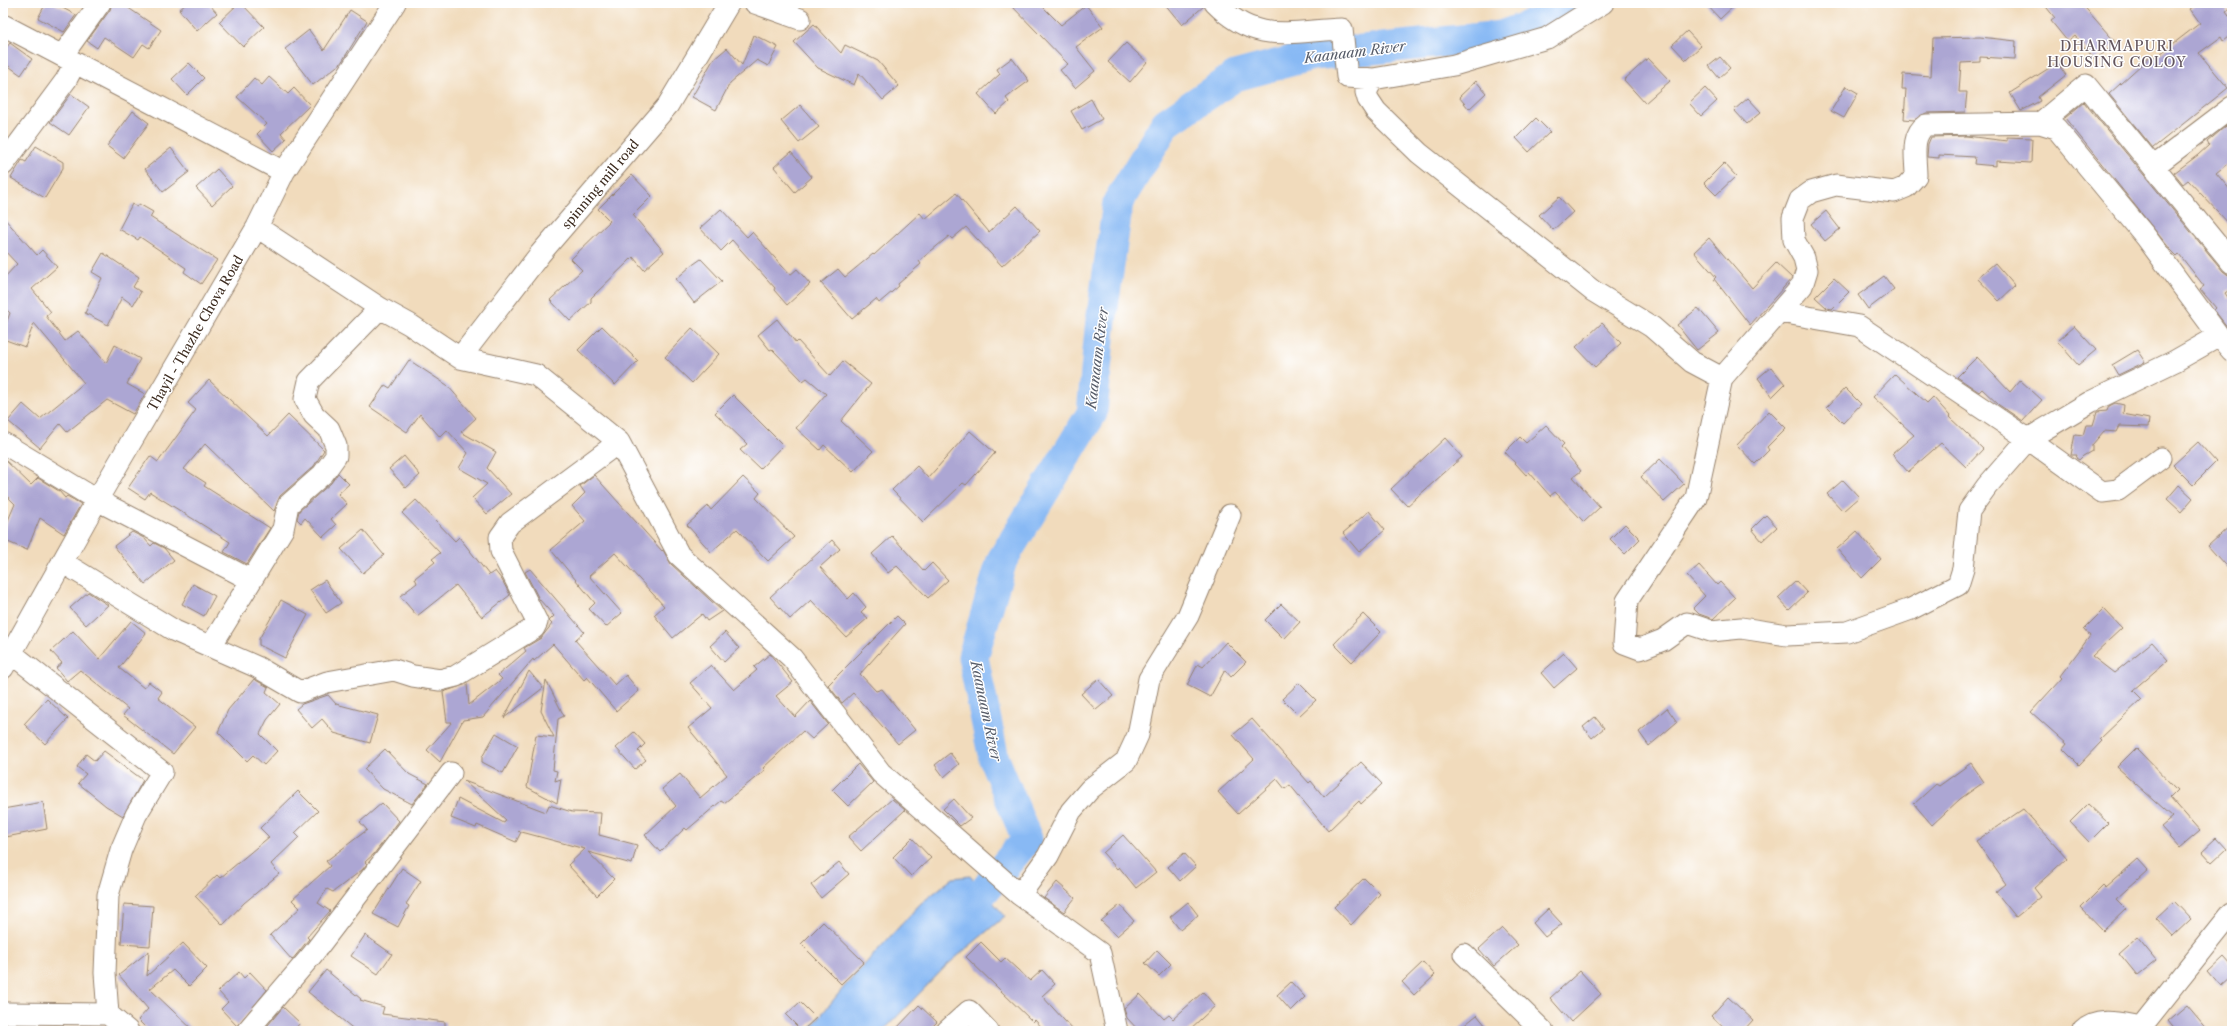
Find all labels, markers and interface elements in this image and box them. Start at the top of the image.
water label: Kaanaam River [1302,37,1408,67]
district label: DHARMAPURI HOUSING COLOY [2047,37,2187,71]
street label: spinning mill road [558,136,642,232]
street label: Thayil - Thazhe Chova Road [144,252,246,414]
water label: Kaanaam River [1082,305,1112,411]
water label: Kaanaam River [966,658,1006,764]

